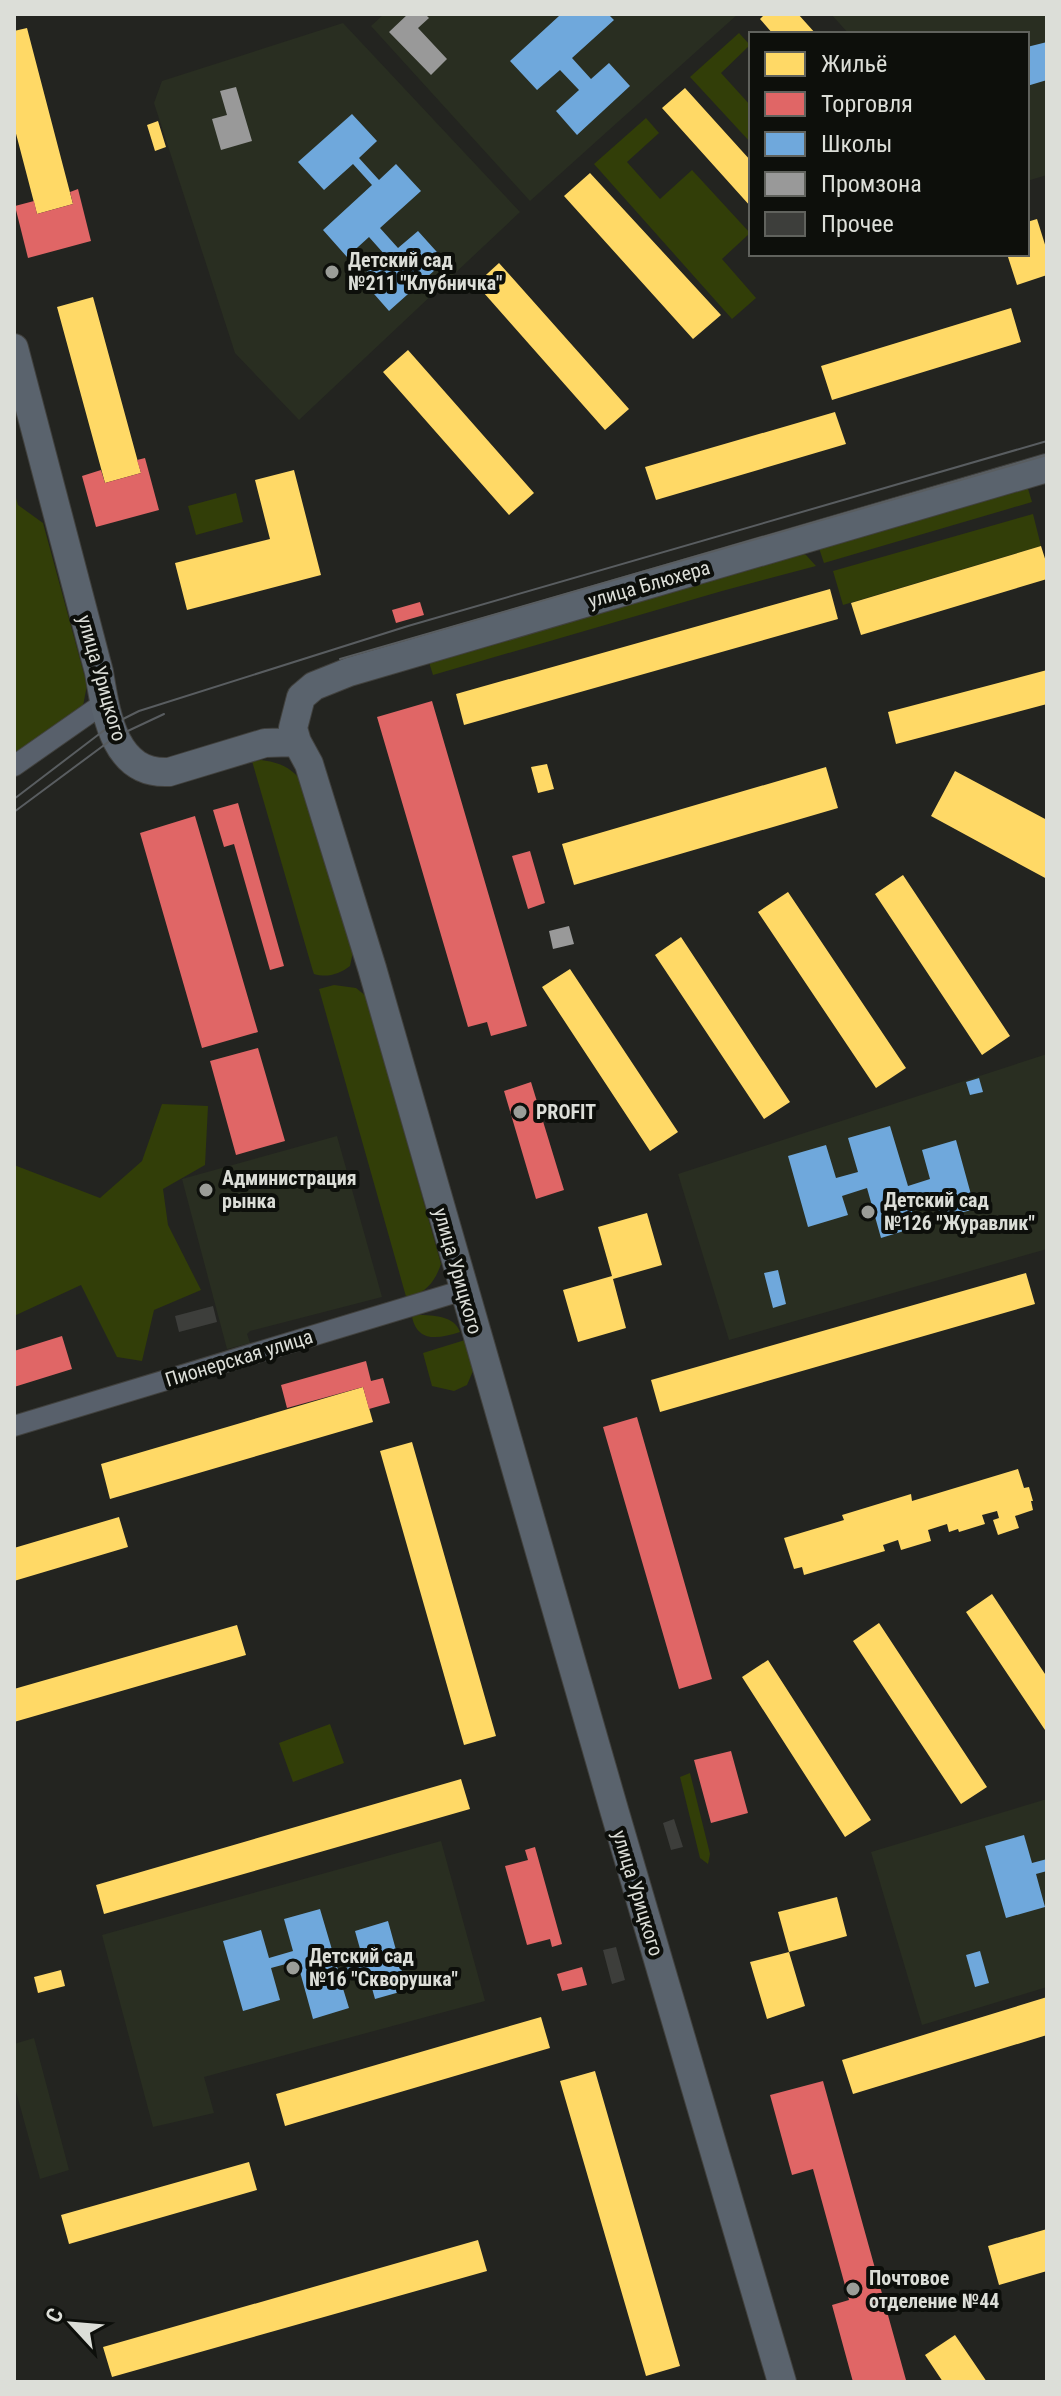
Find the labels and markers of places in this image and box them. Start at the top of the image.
place label: Детский сад №211 "Клубничка" [348,248,502,295]
marker: Детский сад №211 "Клубничка" [323,263,341,281]
place label: PROFIT [536,1100,596,1124]
marker: PROFIT [511,1103,529,1121]
place label: Администрация рынка [222,1166,357,1213]
marker: Администрация рынка [197,1181,215,1199]
place label: Детский сад №126 "Журавлик" [884,1188,1035,1235]
marker: Детский сад №126 "Журавлик" [859,1203,877,1221]
place label: Детский сад №16 "Скворушка" [309,1944,458,1991]
marker: Детский сад №16 "Скворушка" [284,1959,302,1977]
place label: Почтовое отделение №44 [869,2266,999,2313]
marker: Почтовое отделение №44 [844,2280,862,2298]

